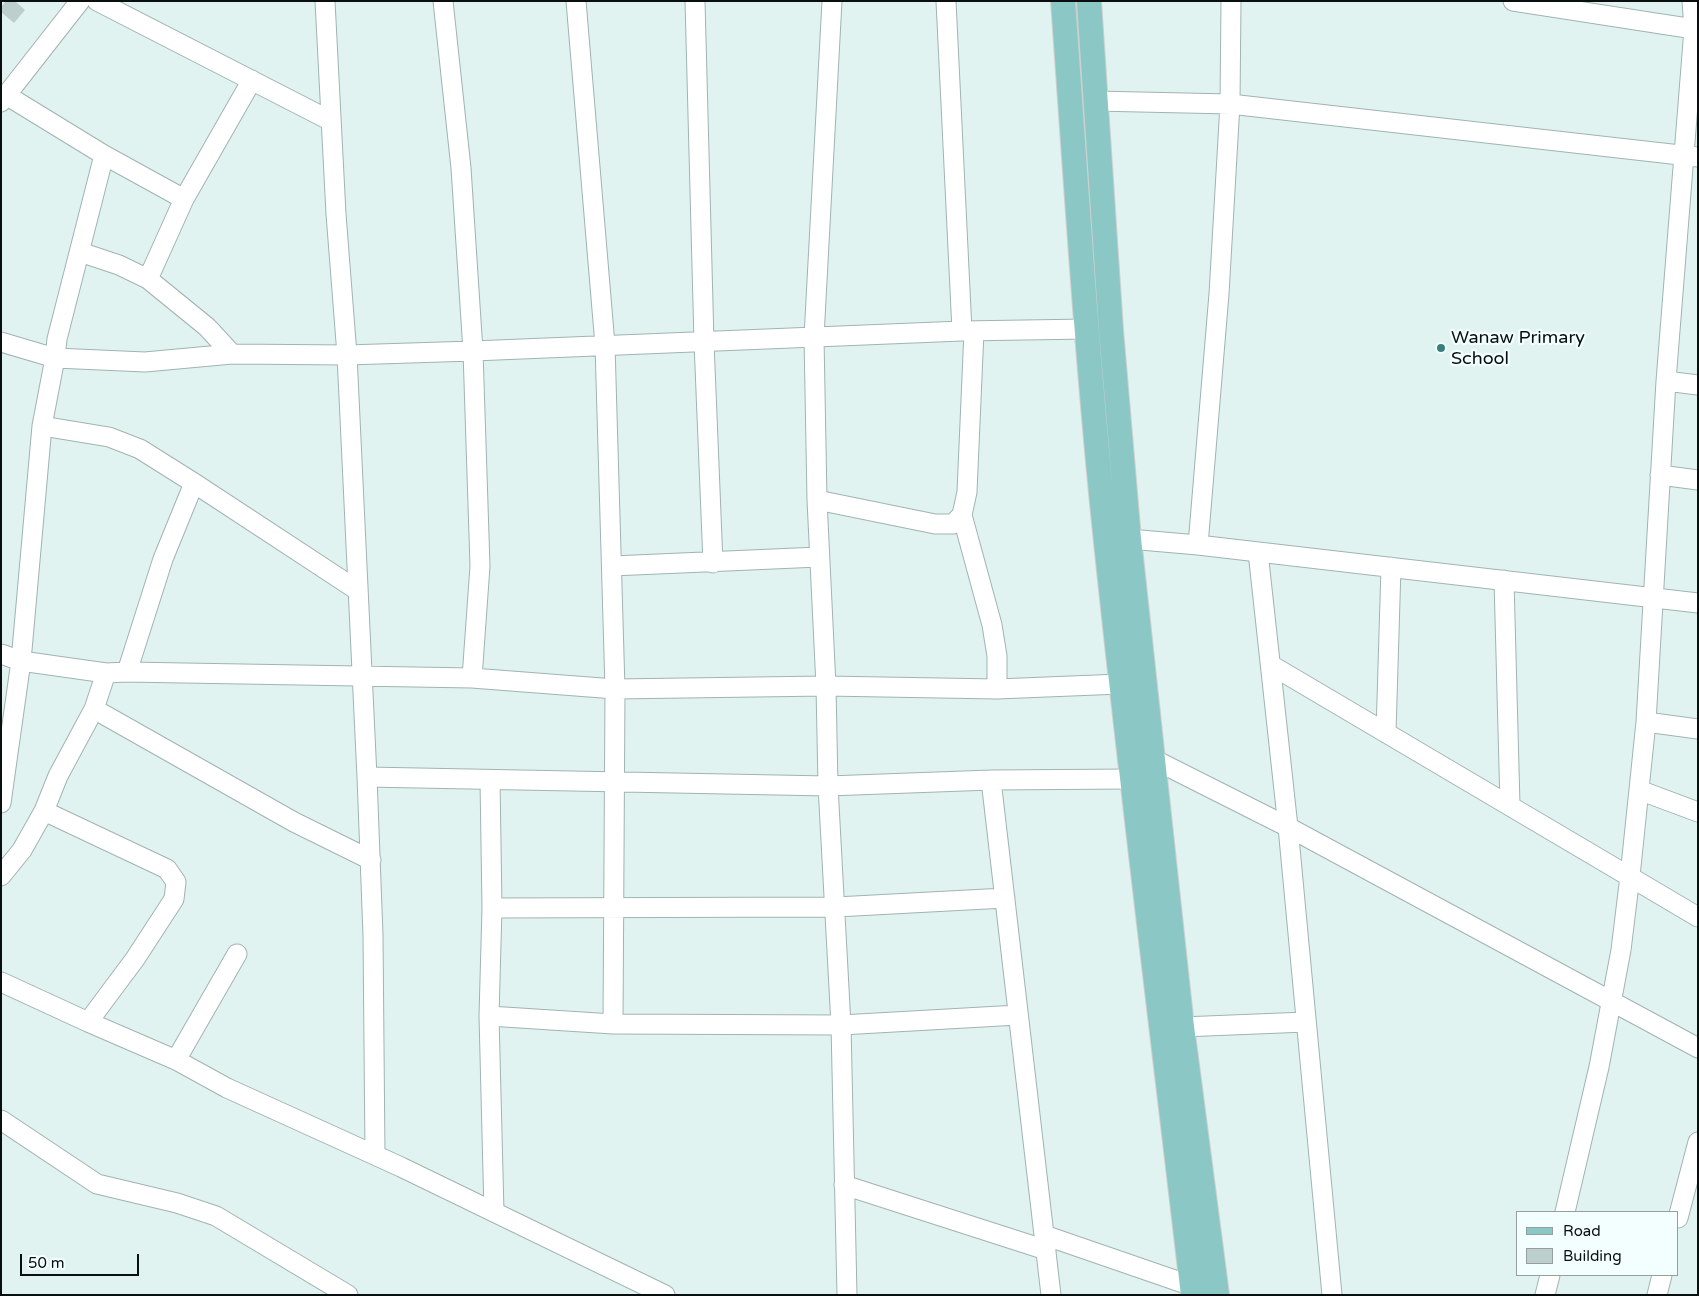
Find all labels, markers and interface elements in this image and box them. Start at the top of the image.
place label: Wanaw Primary School [1451,327,1585,369]
marker: Wanaw Primary School [1435,342,1447,354]
legend [1516,1211,1679,1276]
text: Road [1563,1222,1601,1240]
scale bar [22,1244,141,1276]
text: Building [1563,1247,1622,1265]
text: 50 m [28,1254,65,1272]

